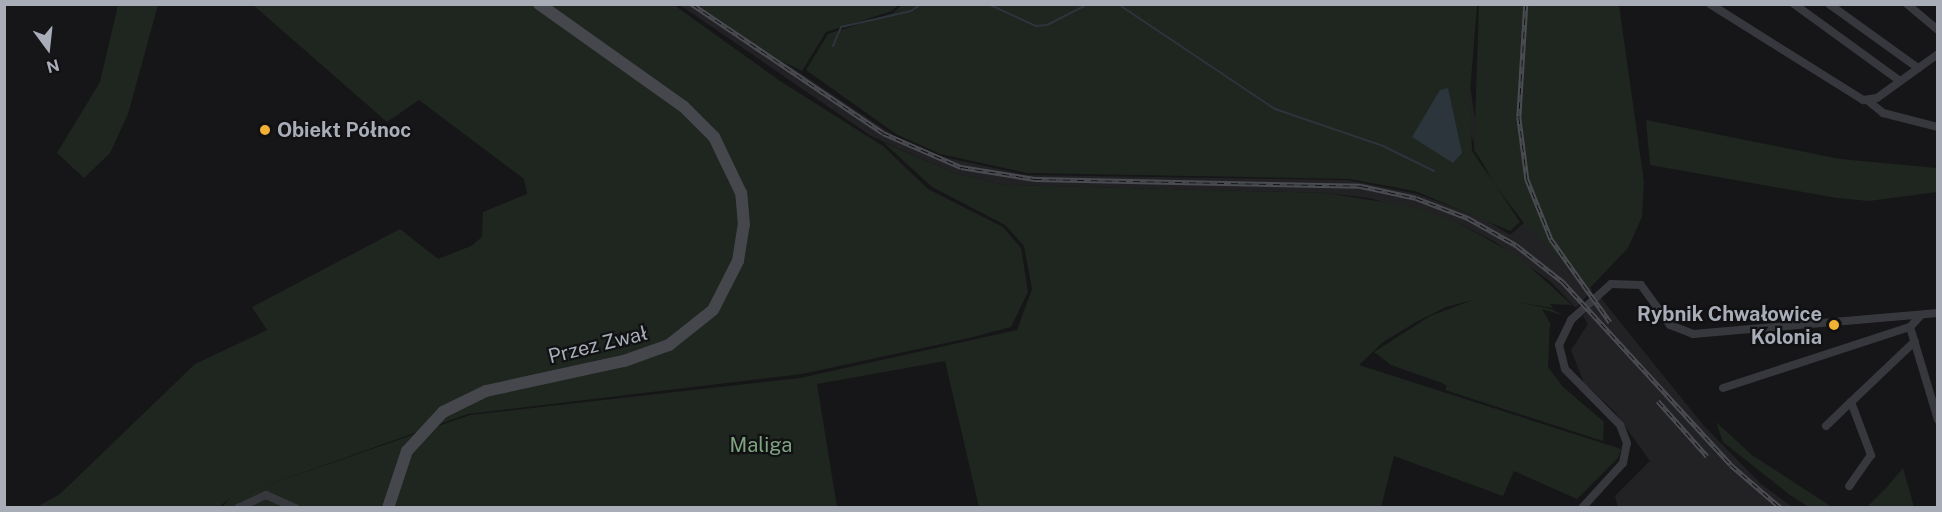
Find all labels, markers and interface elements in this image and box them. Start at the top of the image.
north arrow [18,18,78,78]
text: N [44,55,61,77]
place label: Obiekt Północ [277,118,411,142]
marker: Obiekt Północ [258,123,272,137]
place label: Rybnik Chwałowice Kolonia [1637,302,1822,349]
marker: Rybnik Chwałowice Kolonia [1827,318,1841,332]
street label: Przez Zwał [546,321,650,369]
park label: Maliga [730,433,792,457]

